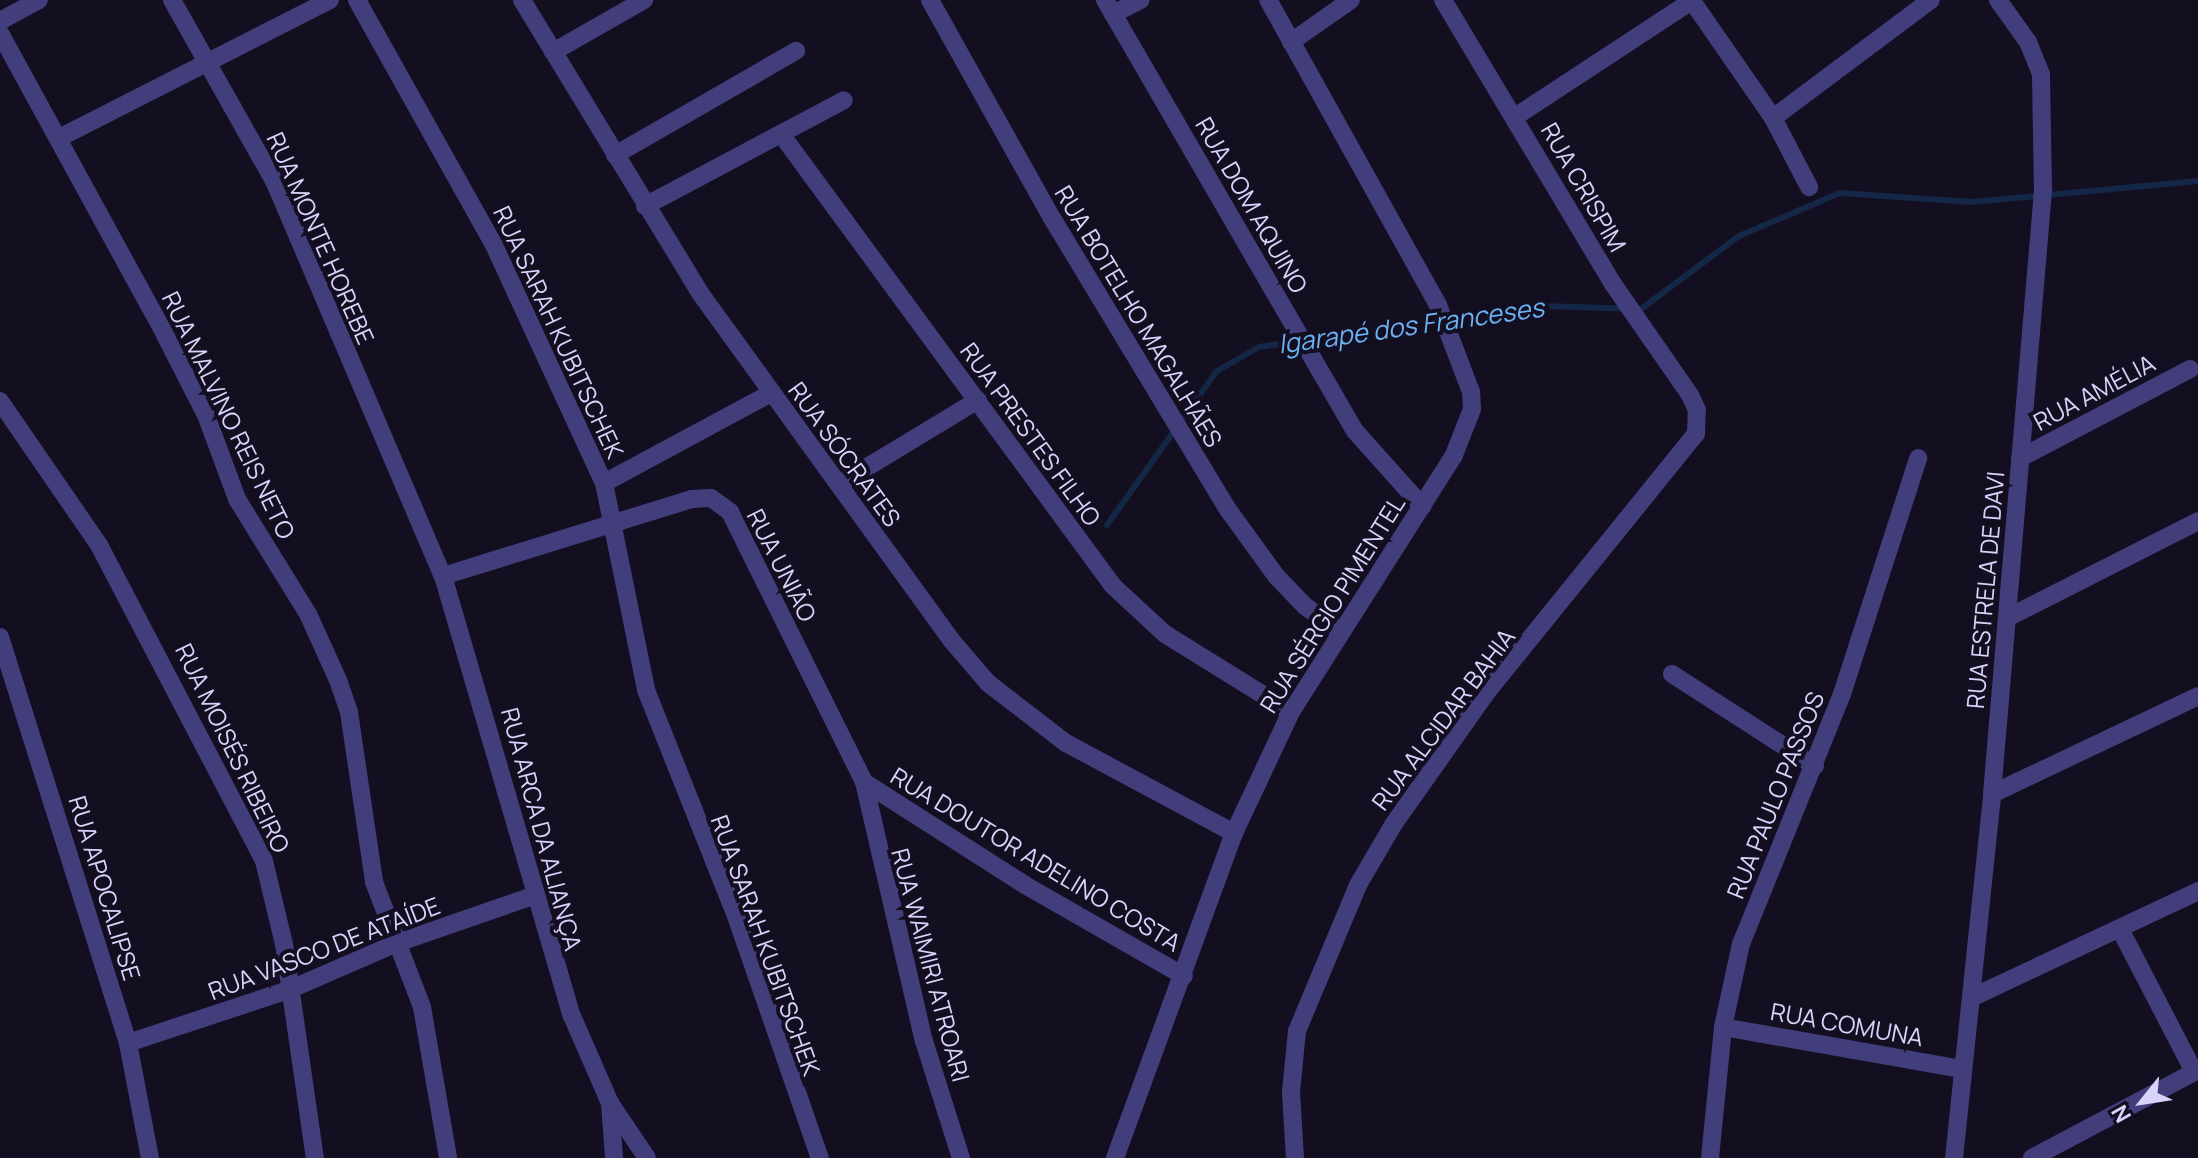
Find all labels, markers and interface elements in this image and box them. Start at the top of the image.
street label: RUA DOM AQUINO [1190,112,1314,298]
street label: RUA CRISPIM [1535,117,1633,257]
street label: RUA MONTE HOREBE [261,128,381,348]
street label: RUA BOTELHO MAGALHÃES [1049,180,1229,452]
street label: RUA SARAH KUBITSCHEK [488,201,630,463]
street label: RUA MALVINO REIS NETO [157,287,301,543]
water label: Igarapé dos Franceses [1276,292,1546,360]
street label: RUA PRESTES FILHO [955,337,1107,531]
street label: RUA AMÉLIA [2028,348,2160,436]
street label: RUA SÓCRATES [783,376,907,532]
street label: RUA ESTRELA DE DAVI [1960,470,2010,710]
street label: RUA SÉRGIO PIMENTEL [1253,490,1411,718]
street label: RUA UNIÃO [741,504,823,626]
street label: RUA ALCIDAR BAHIA [1365,623,1521,815]
street label: RUA MOISÉS RIBEIRO [170,639,296,857]
street label: RUA PAULO PASSOS [1720,688,1830,902]
street label: RUA ARCA DA ALIANÇA [496,704,588,954]
street label: RUA DOUTOR ADELINO COSTA [886,761,1186,957]
street label: RUA APOCALIPSE [63,792,147,984]
street label: RUA SARAH KUBITSCHEK [705,811,827,1079]
street label: RUA WAIMIRI ATROARI [886,845,976,1085]
street label: RUA VASCO DE ATAÍDE [204,891,444,1005]
street label: RUA COMUNA [1768,996,1926,1052]
north arrow [2102,1062,2182,1142]
text: N [2104,1100,2138,1128]

